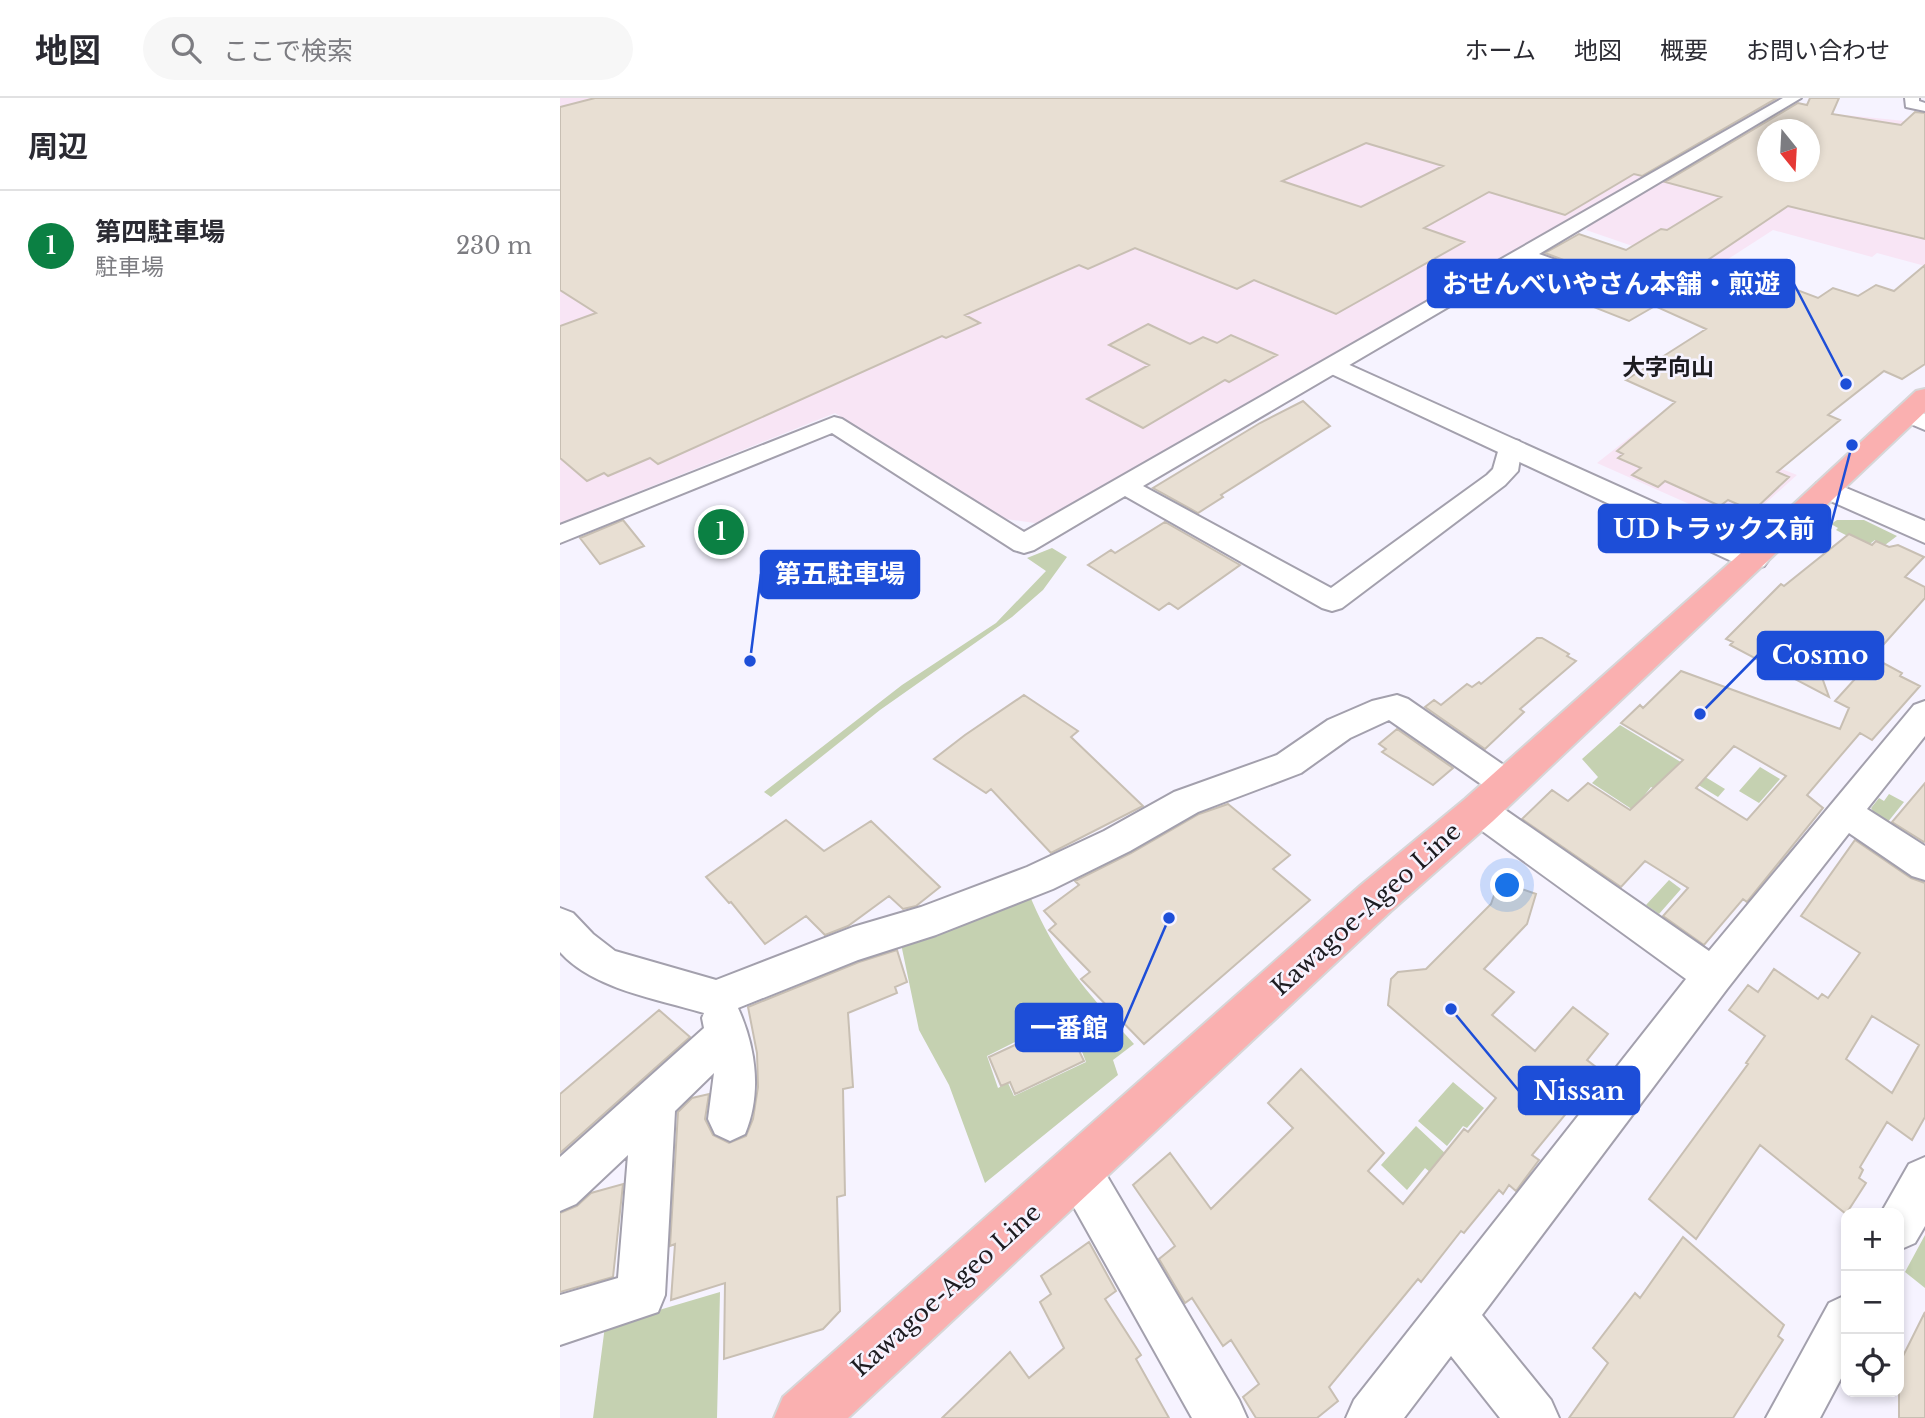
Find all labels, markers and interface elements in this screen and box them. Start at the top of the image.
search box [143,17,633,80]
icon: search [167,29,205,67]
text: 地図 [35,30,101,71]
text: ここで検索 [223,35,353,67]
text: ホーム [1465,36,1536,65]
text: 地図 [1574,36,1622,65]
text: 概要 [1660,36,1708,65]
text: お問い合わせ [1746,36,1890,65]
north arrow [1757,119,1820,182]
text: 周辺 [28,128,88,165]
text: 第四駐車場 [95,216,225,248]
text: 1 [46,232,56,260]
text: 230 m [456,232,532,260]
text: 駐車場 [95,253,164,281]
callout: おせんべいやさん本舗・煎遊 [1428,260,1794,307]
text: おせんべいやさん本舗・煎遊 [1442,268,1780,300]
district label: 大字向山 [1622,353,1714,381]
callout: UDトラックス前 [1599,505,1830,552]
pin: 1 [698,506,744,558]
text: UDトラックス前 [1613,513,1815,545]
callout: 第五駐車場 [761,551,919,598]
text: 第五駐車場 [775,558,905,590]
callout: Cosmo [1758,632,1883,679]
text: Cosmo [1772,639,1868,671]
street label: Kawagoe-Ageo Line [1265,816,1467,1002]
your location [1490,868,1524,902]
callout: 一番館 [1016,1004,1122,1051]
text: 一番館 [1030,1012,1108,1044]
callout: Nissan [1519,1067,1639,1114]
text: Nissan [1533,1075,1625,1107]
street label: Kawagoe-Ageo Line [845,1197,1047,1383]
map controls [1841,1208,1904,1397]
button: + [1841,1208,1904,1271]
button: − [1841,1271,1904,1334]
button: locate [1841,1334,1904,1397]

